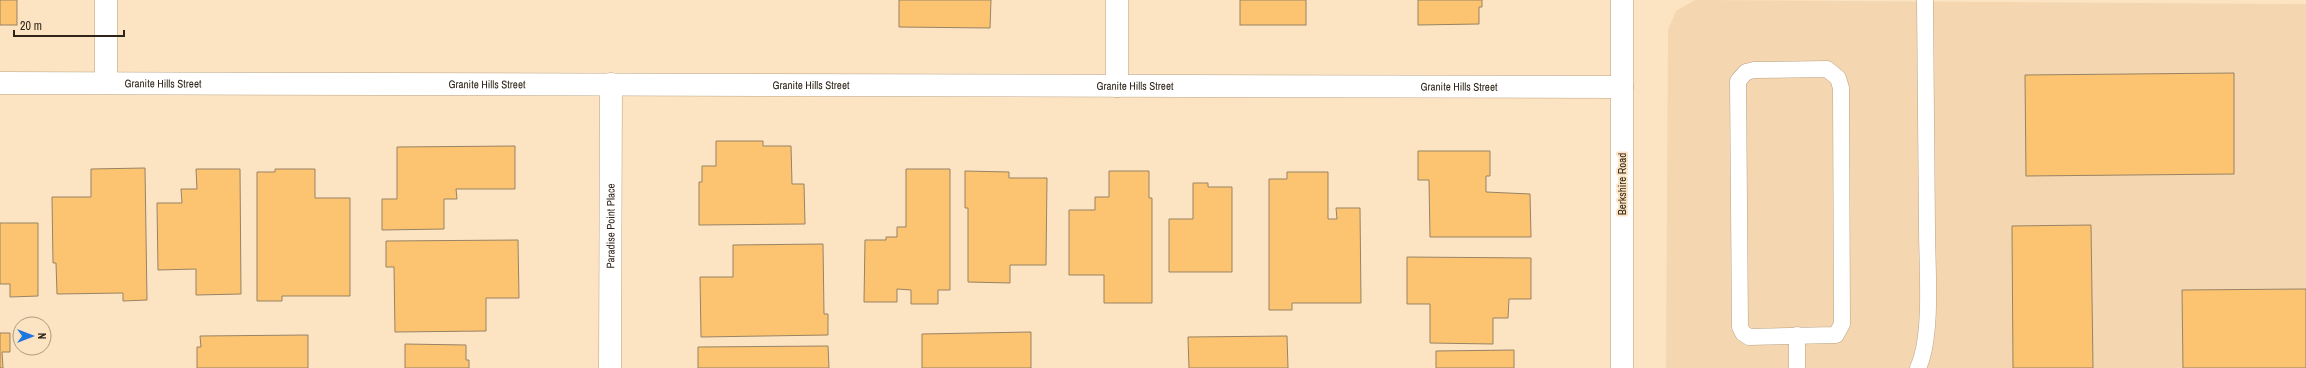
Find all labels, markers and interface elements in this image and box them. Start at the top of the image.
scale bar [14,12,124,38]
text: 20 m [20,18,42,34]
street label: Granite Hills Street [125,76,202,90]
street label: Granite Hills Street [449,77,526,91]
street label: Granite Hills Street [773,78,850,92]
street label: Granite Hills Street [1097,79,1174,93]
street label: Granite Hills Street [1421,80,1498,94]
street label: Berkshire Road [1615,153,1629,215]
street label: Paradise Point Place [603,183,618,269]
north arrow [12,316,52,356]
text: N [35,333,49,339]

